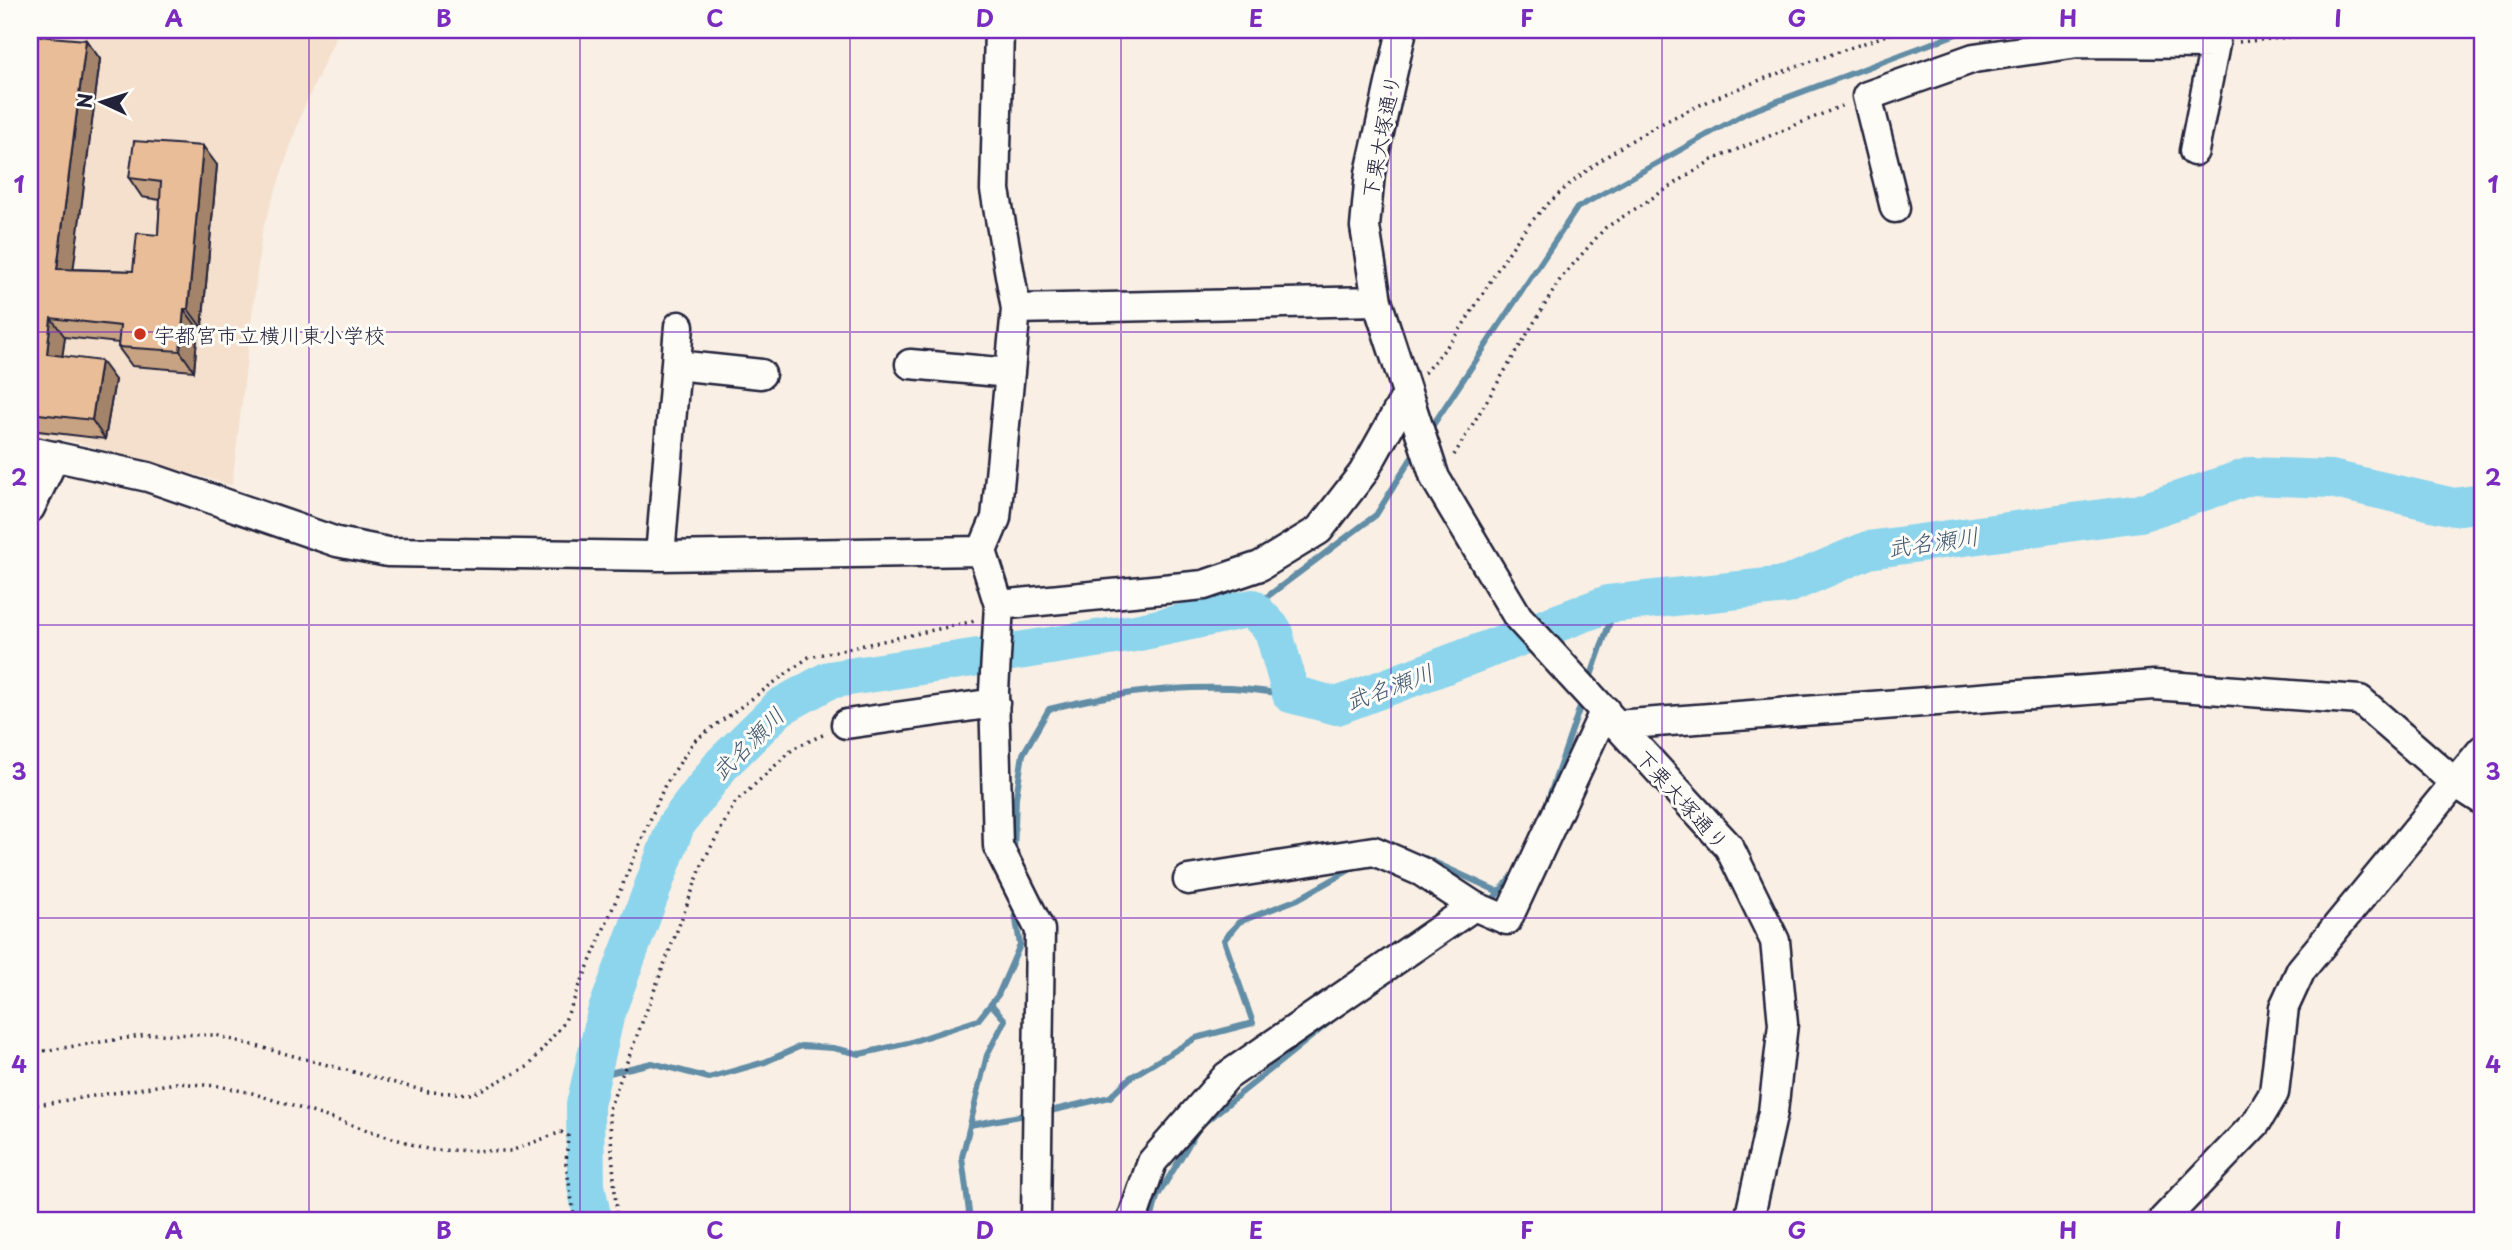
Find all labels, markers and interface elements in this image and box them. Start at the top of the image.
text: A [165,0,183,35]
text: B [436,0,452,35]
text: C [706,0,724,35]
text: D [976,0,994,35]
text: E [1249,0,1263,35]
text: F [1520,0,1534,35]
text: G [1788,0,1806,35]
text: H [2059,0,2077,35]
text: I [2334,0,2342,35]
north arrow [66,66,136,136]
street label: 下栗大塚通り [1352,71,1408,201]
text: N [70,92,99,109]
text: 1 [14,166,25,201]
text: 1 [2488,166,2499,201]
place label: 宇都宮市立横川東小学校 [154,318,385,350]
marker: 宇都宮市立横川東小学校 [132,326,148,342]
text: 2 [11,459,27,494]
text: 2 [2485,459,2501,494]
water label: 武名瀬川 [1885,517,1981,565]
water label: 武名瀬川 [1340,654,1438,718]
water label: 武名瀬川 [702,698,792,788]
street label: 下栗大塚通り [1629,741,1737,857]
text: 3 [11,753,27,788]
text: 3 [2485,753,2501,788]
text: 4 [11,1046,27,1081]
text: 4 [2485,1046,2501,1081]
text: A [165,1212,183,1247]
text: B [436,1212,452,1247]
text: C [706,1212,724,1247]
text: D [976,1212,994,1247]
text: E [1249,1212,1263,1247]
text: F [1520,1212,1534,1247]
text: G [1788,1212,1806,1247]
text: H [2059,1212,2077,1247]
text: I [2334,1212,2342,1247]

